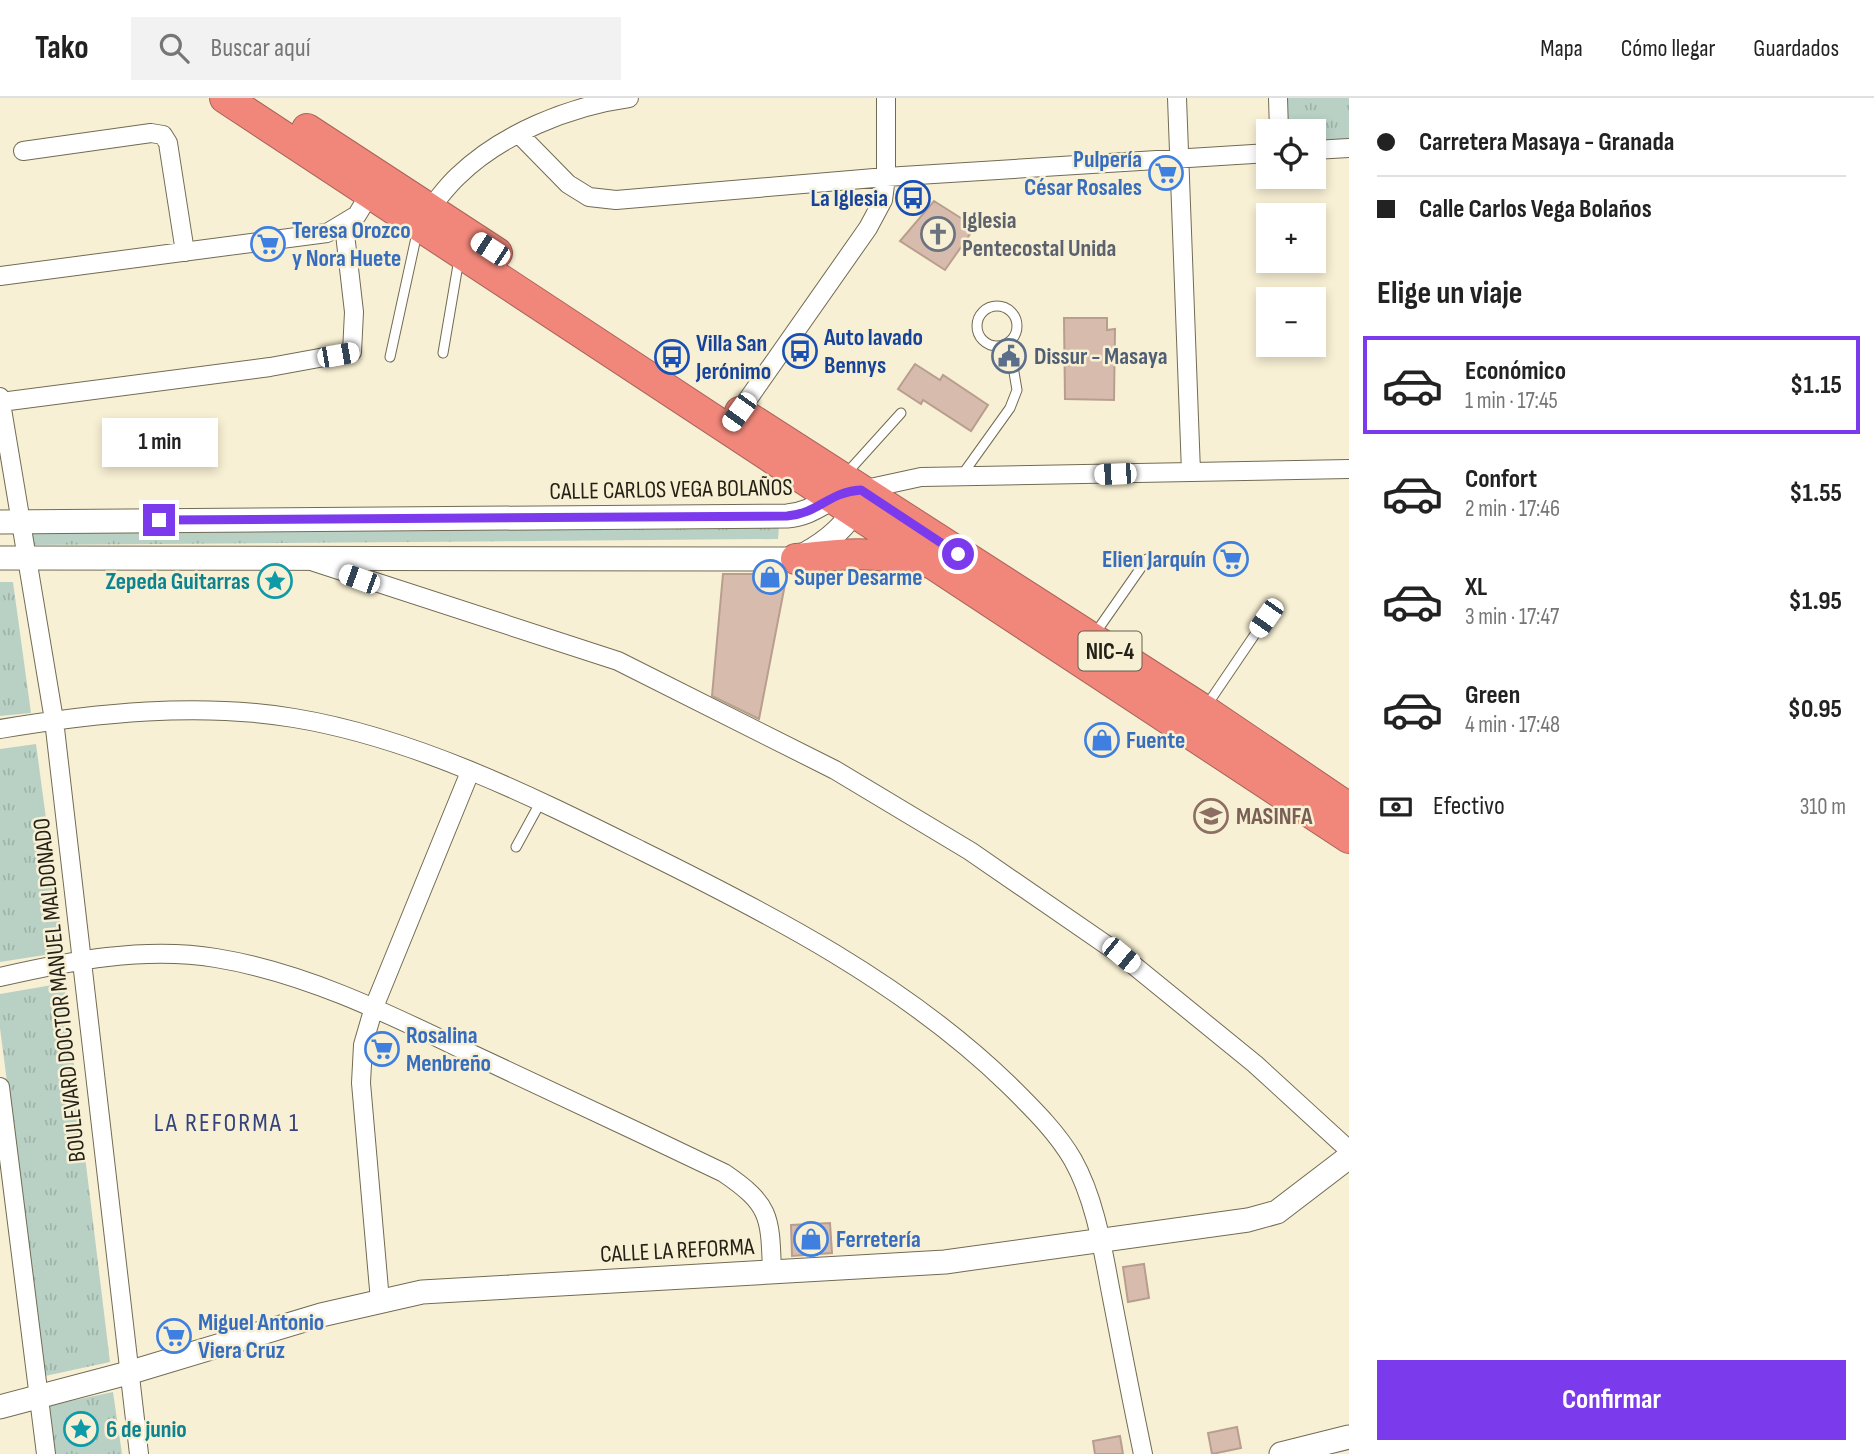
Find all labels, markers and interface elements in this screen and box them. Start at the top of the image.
search box [131,17,621,80]
text: Tako [35,28,89,68]
icon: search [155,29,193,67]
text: Buscar aquí [211,33,311,64]
text: Mapa [1540,34,1583,63]
text: Cómo llegar [1621,34,1715,63]
text: Guardados [1753,34,1839,63]
map controls [1256,119,1326,357]
button: locate [1256,119,1326,189]
text: Carretera Masaya - Granada [1419,127,1674,158]
place label: Pulpería César Rosales [1024,145,1142,202]
supermarket icon: Pulpería César Rosales [1147,154,1185,192]
bus stop icon: La Iglesia [894,179,932,217]
place label: La Iglesia [810,184,888,213]
text: Calle Carlos Vega Bolaños [1419,194,1652,225]
button: + [1256,203,1326,273]
place label: Iglesia Pentecostal Unida [962,206,1116,263]
church icon: Iglesia Pentecostal Unida [919,215,957,253]
place label: Teresa Orozco y Nora Huete [292,216,411,273]
supermarket icon: Teresa Orozco y Nora Huete [249,225,287,263]
car [467,229,514,269]
text: Elige un viaje [1377,274,1522,313]
button: − [1256,287,1326,357]
place label: Auto lavado Bennys [823,323,923,380]
place label: Villa San Jerónimo [695,329,771,386]
bus stop icon: Auto lavado Bennys [781,332,819,370]
public building icon: Dissur - Masaya [990,337,1028,375]
bus stop icon: Villa San Jerónimo [653,338,691,376]
car [316,341,361,369]
place label: Dissur - Masaya [1034,342,1167,371]
icon: car [1381,354,1444,417]
text: Económico [1465,356,1566,387]
text: $1.15 [1790,370,1842,401]
text: 1 min · 17:45 [1465,387,1558,415]
car [719,389,760,435]
callout: 1 min [101,418,217,468]
text: 1 min [139,428,181,456]
icon: car [1381,462,1444,525]
car [1094,463,1137,485]
text: Confort [1465,464,1537,495]
street label: CALLE CARLOS VEGA BOLAÑOS [549,473,793,506]
text: $1.55 [1789,478,1842,509]
text: 2 min · 17:46 [1465,495,1560,523]
route end [143,504,175,536]
route start [942,538,974,570]
supermarket icon: Elien Jarquín [1212,540,1250,578]
place label: Elien Jarquín [1102,545,1206,574]
shop icon: Super Desarme [751,558,789,596]
place icon: Zepeda Guitarras [256,562,294,600]
car [336,562,383,596]
place label: Super Desarme [794,563,922,592]
place label: Zepeda Guitarras [106,567,250,596]
icon: car [1381,570,1444,633]
text: XL [1465,572,1487,603]
text: $1.95 [1789,586,1842,617]
car [1246,595,1287,641]
text: 3 min · 17:47 [1465,603,1559,631]
road number: NIC-4 [1078,632,1142,670]
icon: car [1381,678,1444,741]
text: Green [1465,680,1520,711]
text: $0.95 [1788,694,1842,725]
text: 4 min · 17:48 [1465,711,1560,739]
shop icon: Fuente [1083,721,1121,759]
place label: Fuente [1126,726,1185,755]
icon: cash [1377,788,1415,826]
text: Efectivo [1433,791,1505,822]
text: 310 m [1800,793,1846,821]
school or university icon: MASINFA [1192,797,1230,835]
place label: MASINFA [1236,802,1313,831]
street label: BOULEVARD DOCTOR MANUEL MALDONADO [27,816,92,1163]
car [1099,934,1144,976]
place label: Rosalina Menbreño [406,1021,491,1078]
supermarket icon: Rosalina Menbreño [363,1030,401,1068]
district label: LA REFORMA 1 [154,1108,300,1139]
shop icon: Ferretería [792,1220,830,1258]
place label: Ferretería [836,1225,921,1254]
street label: CALLE LA REFORMA [599,1232,755,1269]
place label: Miguel Antonio Viera Cruz [198,1308,324,1365]
supermarket icon: Miguel Antonio Viera Cruz [155,1317,193,1355]
button: Confirmar [1377,1360,1846,1440]
place icon: 6 de junio [62,1410,100,1448]
place label: 6 de junio [106,1415,187,1444]

